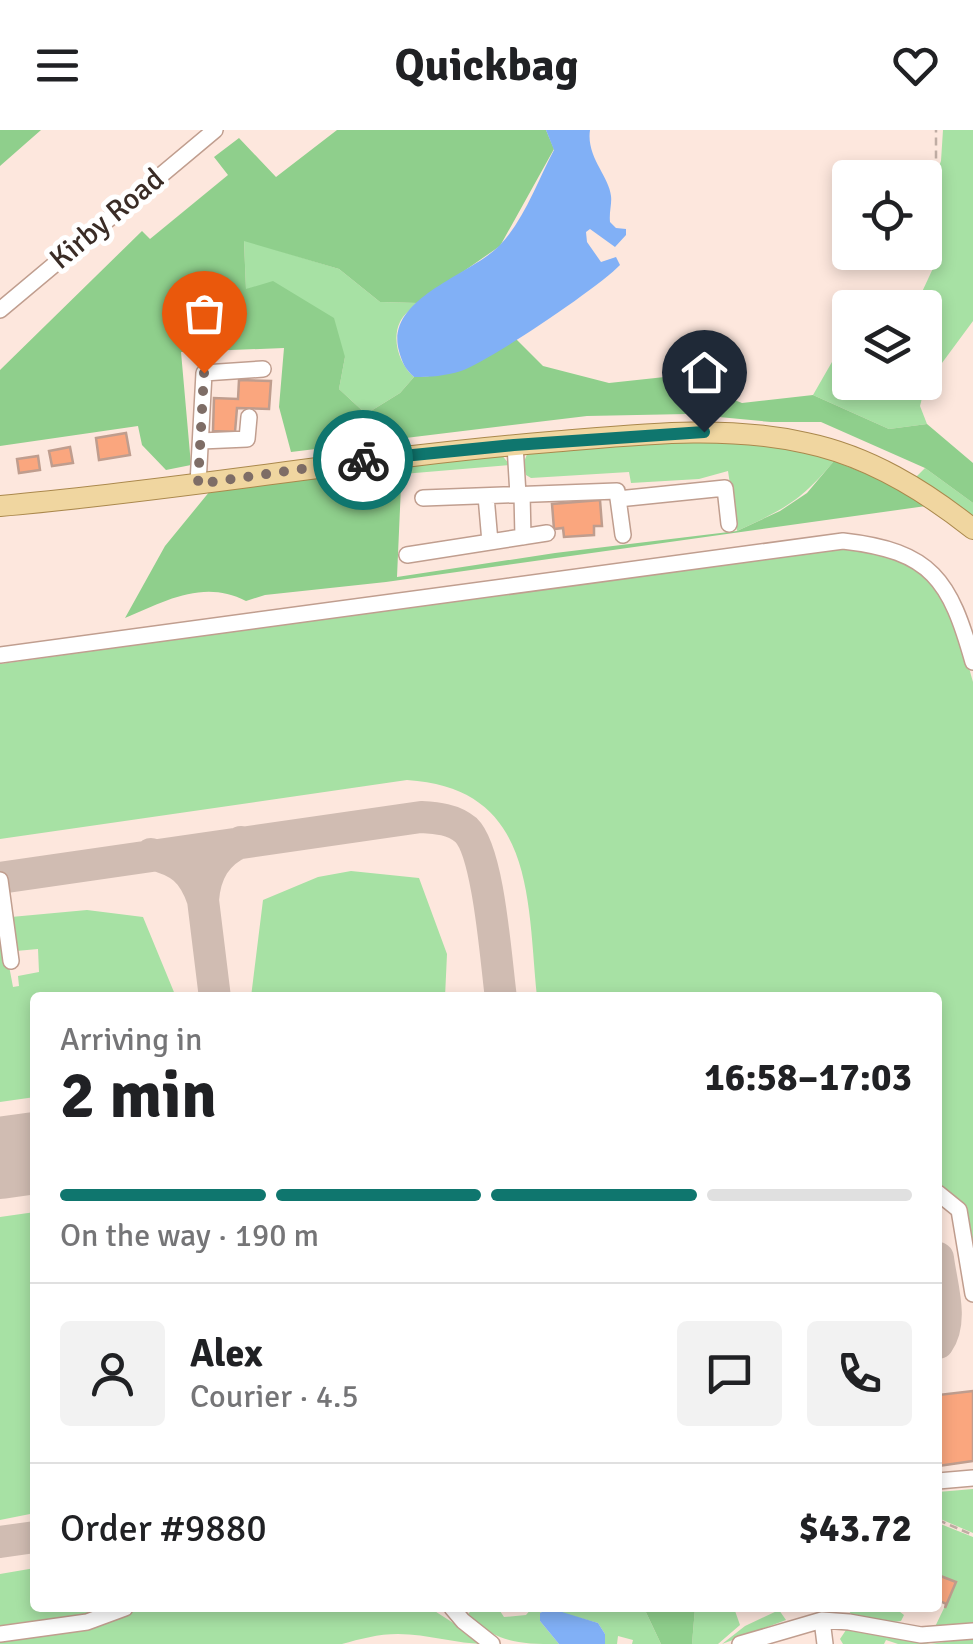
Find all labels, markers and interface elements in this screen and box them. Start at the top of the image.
icon: menu [30,38,85,93]
text: Quickbag [394,38,579,93]
icon: heart [888,38,943,93]
map controls [832,160,942,400]
button: locate [832,160,942,270]
street label: Kirby Road [42,161,172,277]
pin [162,271,247,374]
icon: bag [177,286,232,341]
button: layers [832,290,942,400]
pin [662,330,747,433]
icon: home [677,345,732,400]
courier [313,410,413,510]
icon: bike [336,433,391,488]
text: Arriving in [60,1020,202,1059]
text: 16:58–17:03 [704,1054,912,1101]
text: 2 min [60,1056,217,1136]
text: On the way · 190 m [60,1216,319,1255]
button: person [60,1321,165,1426]
button: chat [677,1321,782,1426]
button: phone [807,1321,912,1426]
text: Alex [190,1330,263,1377]
text: Courier · 4.5 [190,1377,359,1416]
text: Order #9880 [60,1505,267,1552]
text: $43.72 [799,1505,912,1552]

